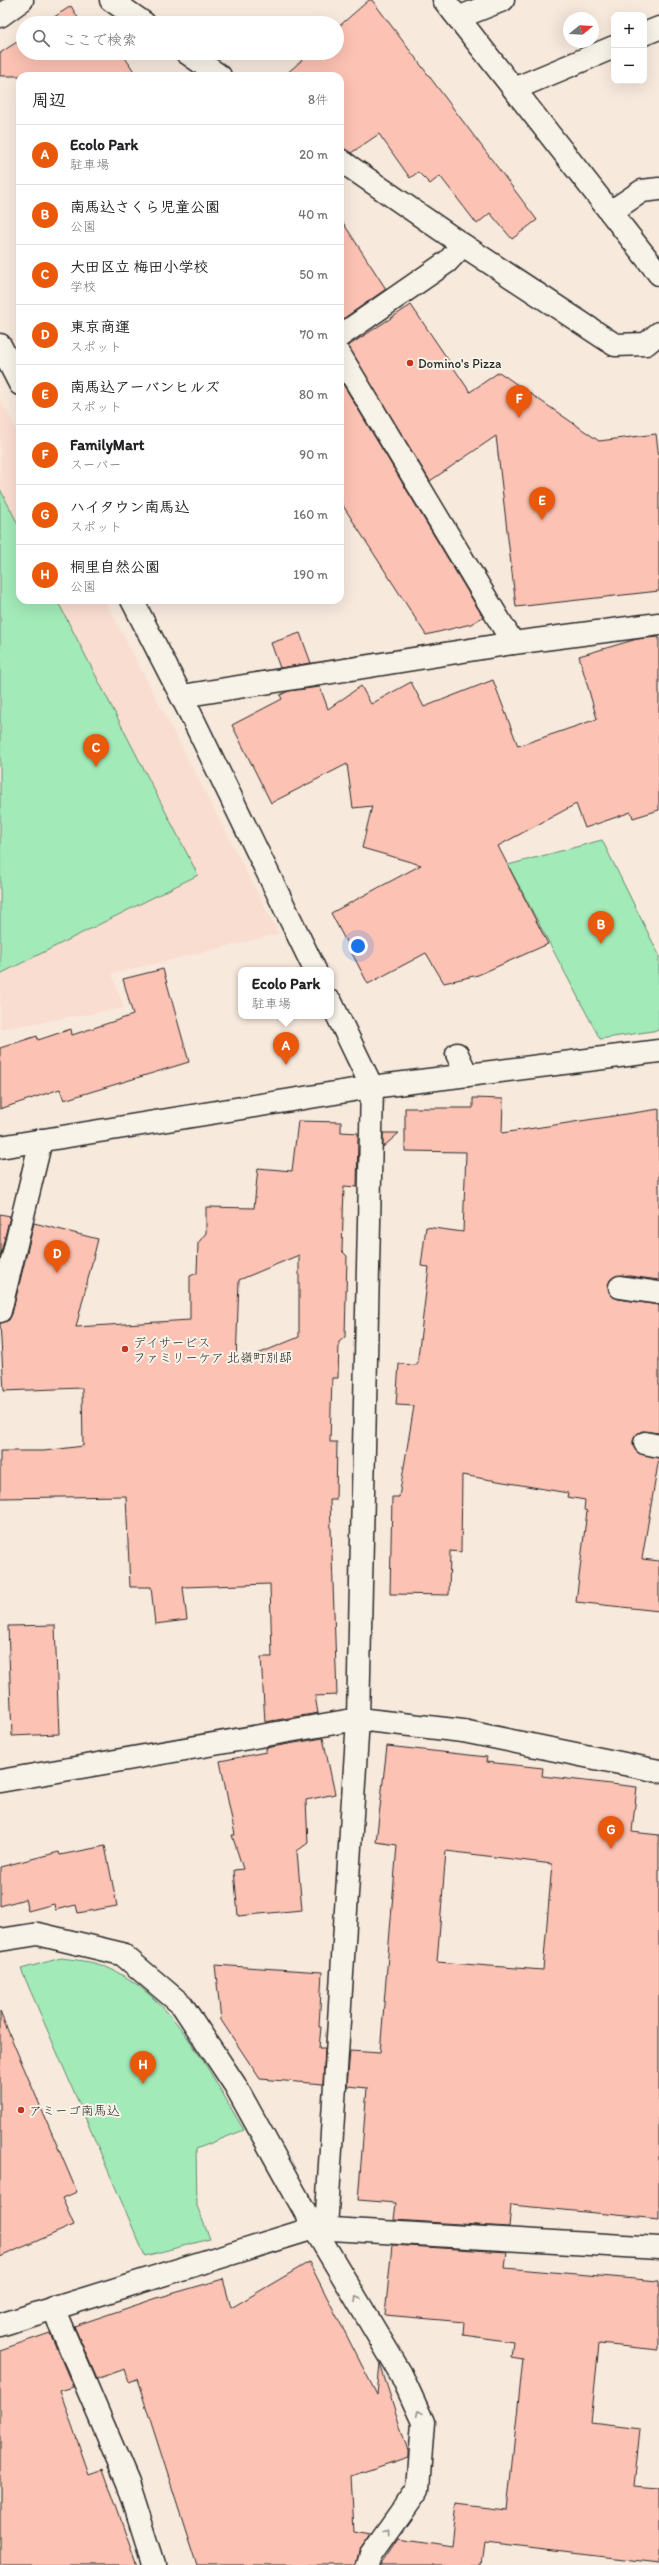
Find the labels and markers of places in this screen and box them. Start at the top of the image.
place label: Domino's Pizza [418,356,502,371]
marker: Domino's Pizza [405,358,415,368]
pin: F [506,385,532,418]
pin: E [529,487,555,520]
pin: C [83,734,109,767]
pin: B [588,911,614,944]
pin: A [273,1032,299,1065]
pin: D [44,1240,70,1273]
place label: デイサービス ファミリーケア 北嶺町別邸 [133,1335,292,1365]
marker: デイサービス ファミリーケア 北嶺町別邸 [120,1344,130,1354]
pin: G [598,1816,624,1849]
pin: H [130,2051,156,2084]
place label: アミーゴ南馬込 [29,2103,120,2118]
marker: アミーゴ南馬込 [16,2105,26,2115]

